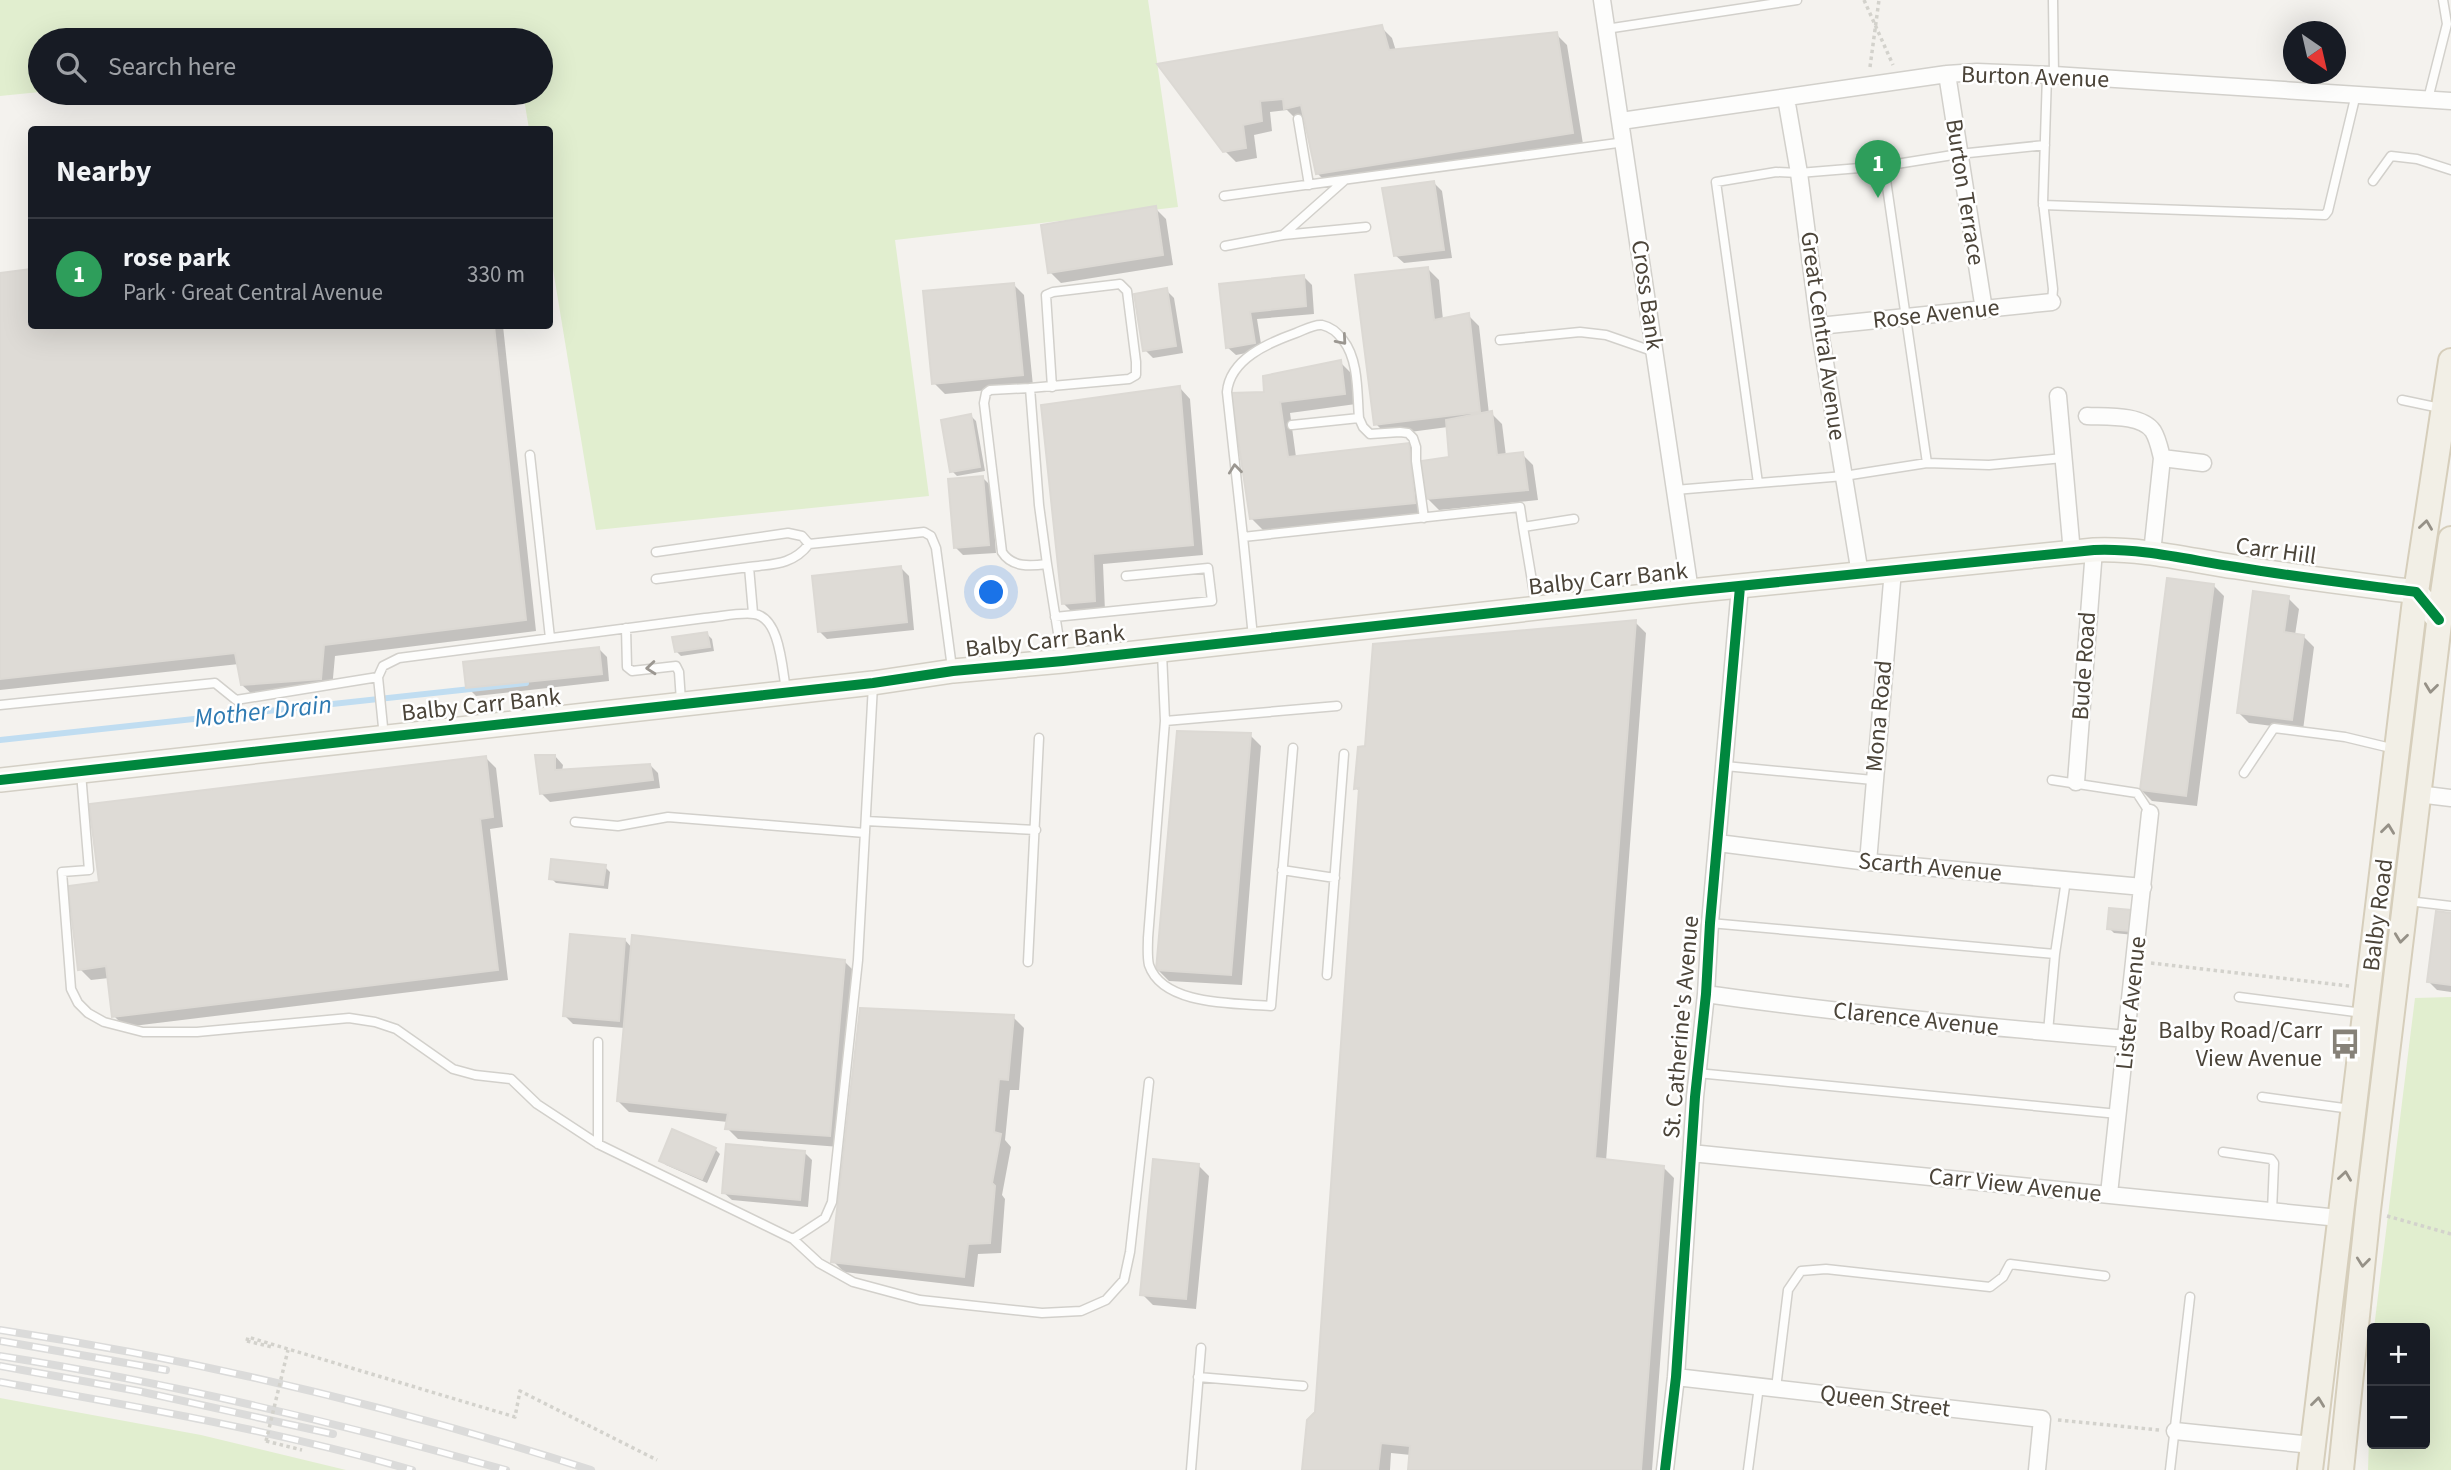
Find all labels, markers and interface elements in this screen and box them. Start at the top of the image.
north arrow [2283,21,2346,84]
search box [28,28,553,105]
icon: search [52,48,90,86]
text: Search here [108,48,236,85]
street label: Burton Avenue [1960,57,2110,97]
street label: Burton Terrace [1936,116,1994,268]
pin: 1 [1855,140,1901,198]
text: Nearby [56,150,151,193]
street label: Great Central Avenue [1791,229,1855,443]
street label: Cross Bank [1622,238,1672,352]
text: rose park [123,239,230,276]
text: 1 [73,258,85,291]
text: 330 m [467,258,525,291]
text: Park · Great Central Avenue [123,276,383,309]
street label: Rose Avenue [1871,290,2001,338]
one-way arrow [1334,332,1346,345]
one-way arrow [1228,463,1243,475]
one-way arrow [2418,519,2433,530]
street label: Carr Hill [2233,528,2319,574]
street label: Balby Carr Bank [1527,553,1690,605]
your location [974,575,1008,609]
street label: Bude Road [2063,611,2105,721]
street label: Balby Carr Bank [964,615,1127,667]
street label: Mona Road [1857,659,1901,773]
one-way arrow [646,660,657,675]
street label: Balby Carr Bank [400,679,563,731]
one-way arrow [2423,682,2438,694]
water label: Mother Drain [192,685,334,737]
one-way arrow [2381,823,2396,835]
street label: Scarth Avenue [1857,843,2003,891]
street label: Balby Road [2354,857,2402,973]
street label: St. Catherine's Avenue [1654,914,1708,1140]
one-way arrow [2393,933,2408,944]
street label: Lister Avenue [2107,935,2155,1071]
street label: Clarence Avenue [1832,993,2000,1045]
place label: Balby Road/Carr View Avenue [2158,1013,2323,1076]
bus stop icon: Balby Road/Carr View Avenue [2328,1027,2362,1061]
street label: Carr View Avenue [1927,1159,2103,1211]
one-way arrow [2337,1170,2352,1182]
one-way arrow [2356,1256,2371,1267]
map controls [2367,1323,2430,1449]
button: + [2367,1323,2430,1386]
street label: Queen Street [1818,1376,1952,1426]
button: − [2367,1386,2430,1449]
one-way arrow [2310,1396,2325,1408]

